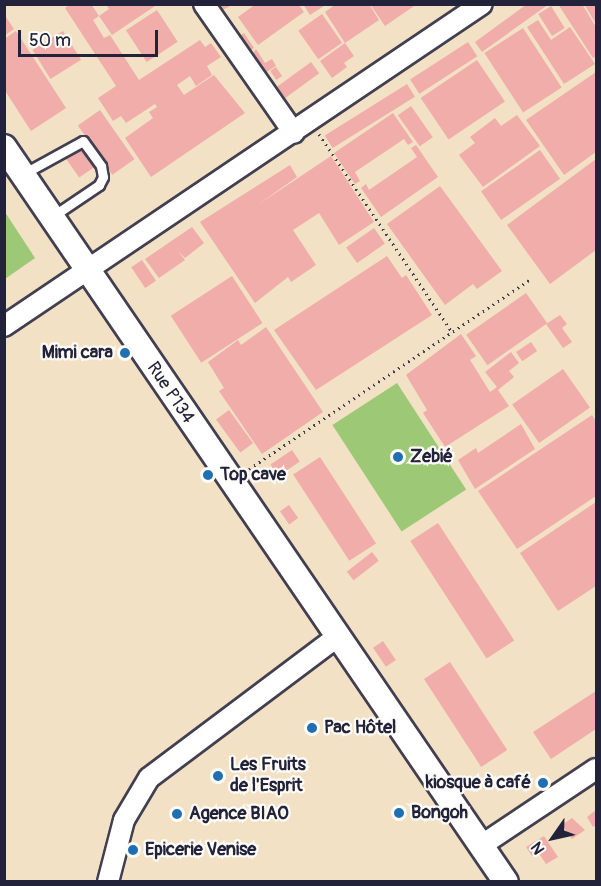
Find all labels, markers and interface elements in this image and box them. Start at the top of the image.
scale bar [21,18,160,56]
text: 50 m [29,29,71,52]
place label: Mimi cara [42,342,113,364]
marker: Mimi cara [118,346,132,360]
street label: Rue P134 [142,358,198,428]
place label: Zebié [410,446,453,468]
marker: Zebié [391,450,405,464]
place label: Top cave [220,464,286,486]
marker: Top cave [201,468,215,482]
place label: Pac Hôtel [324,717,396,739]
marker: Pac Hôtel [305,721,319,735]
place label: Les Fruits de l'Esprit [230,755,306,798]
marker: Les Fruits de l'Esprit [211,769,225,783]
place label: kiosque à café [426,772,531,794]
marker: kiosque à café [536,776,550,790]
place label: Bongoh [411,802,468,824]
place label: Agence BIAO [189,803,289,825]
marker: Bongoh [392,806,406,820]
marker: Agence BIAO [170,807,184,821]
north arrow [523,808,583,868]
text: N [527,838,549,858]
place label: Epicerie Venise [145,839,256,861]
marker: Epicerie Venise [126,843,140,857]

